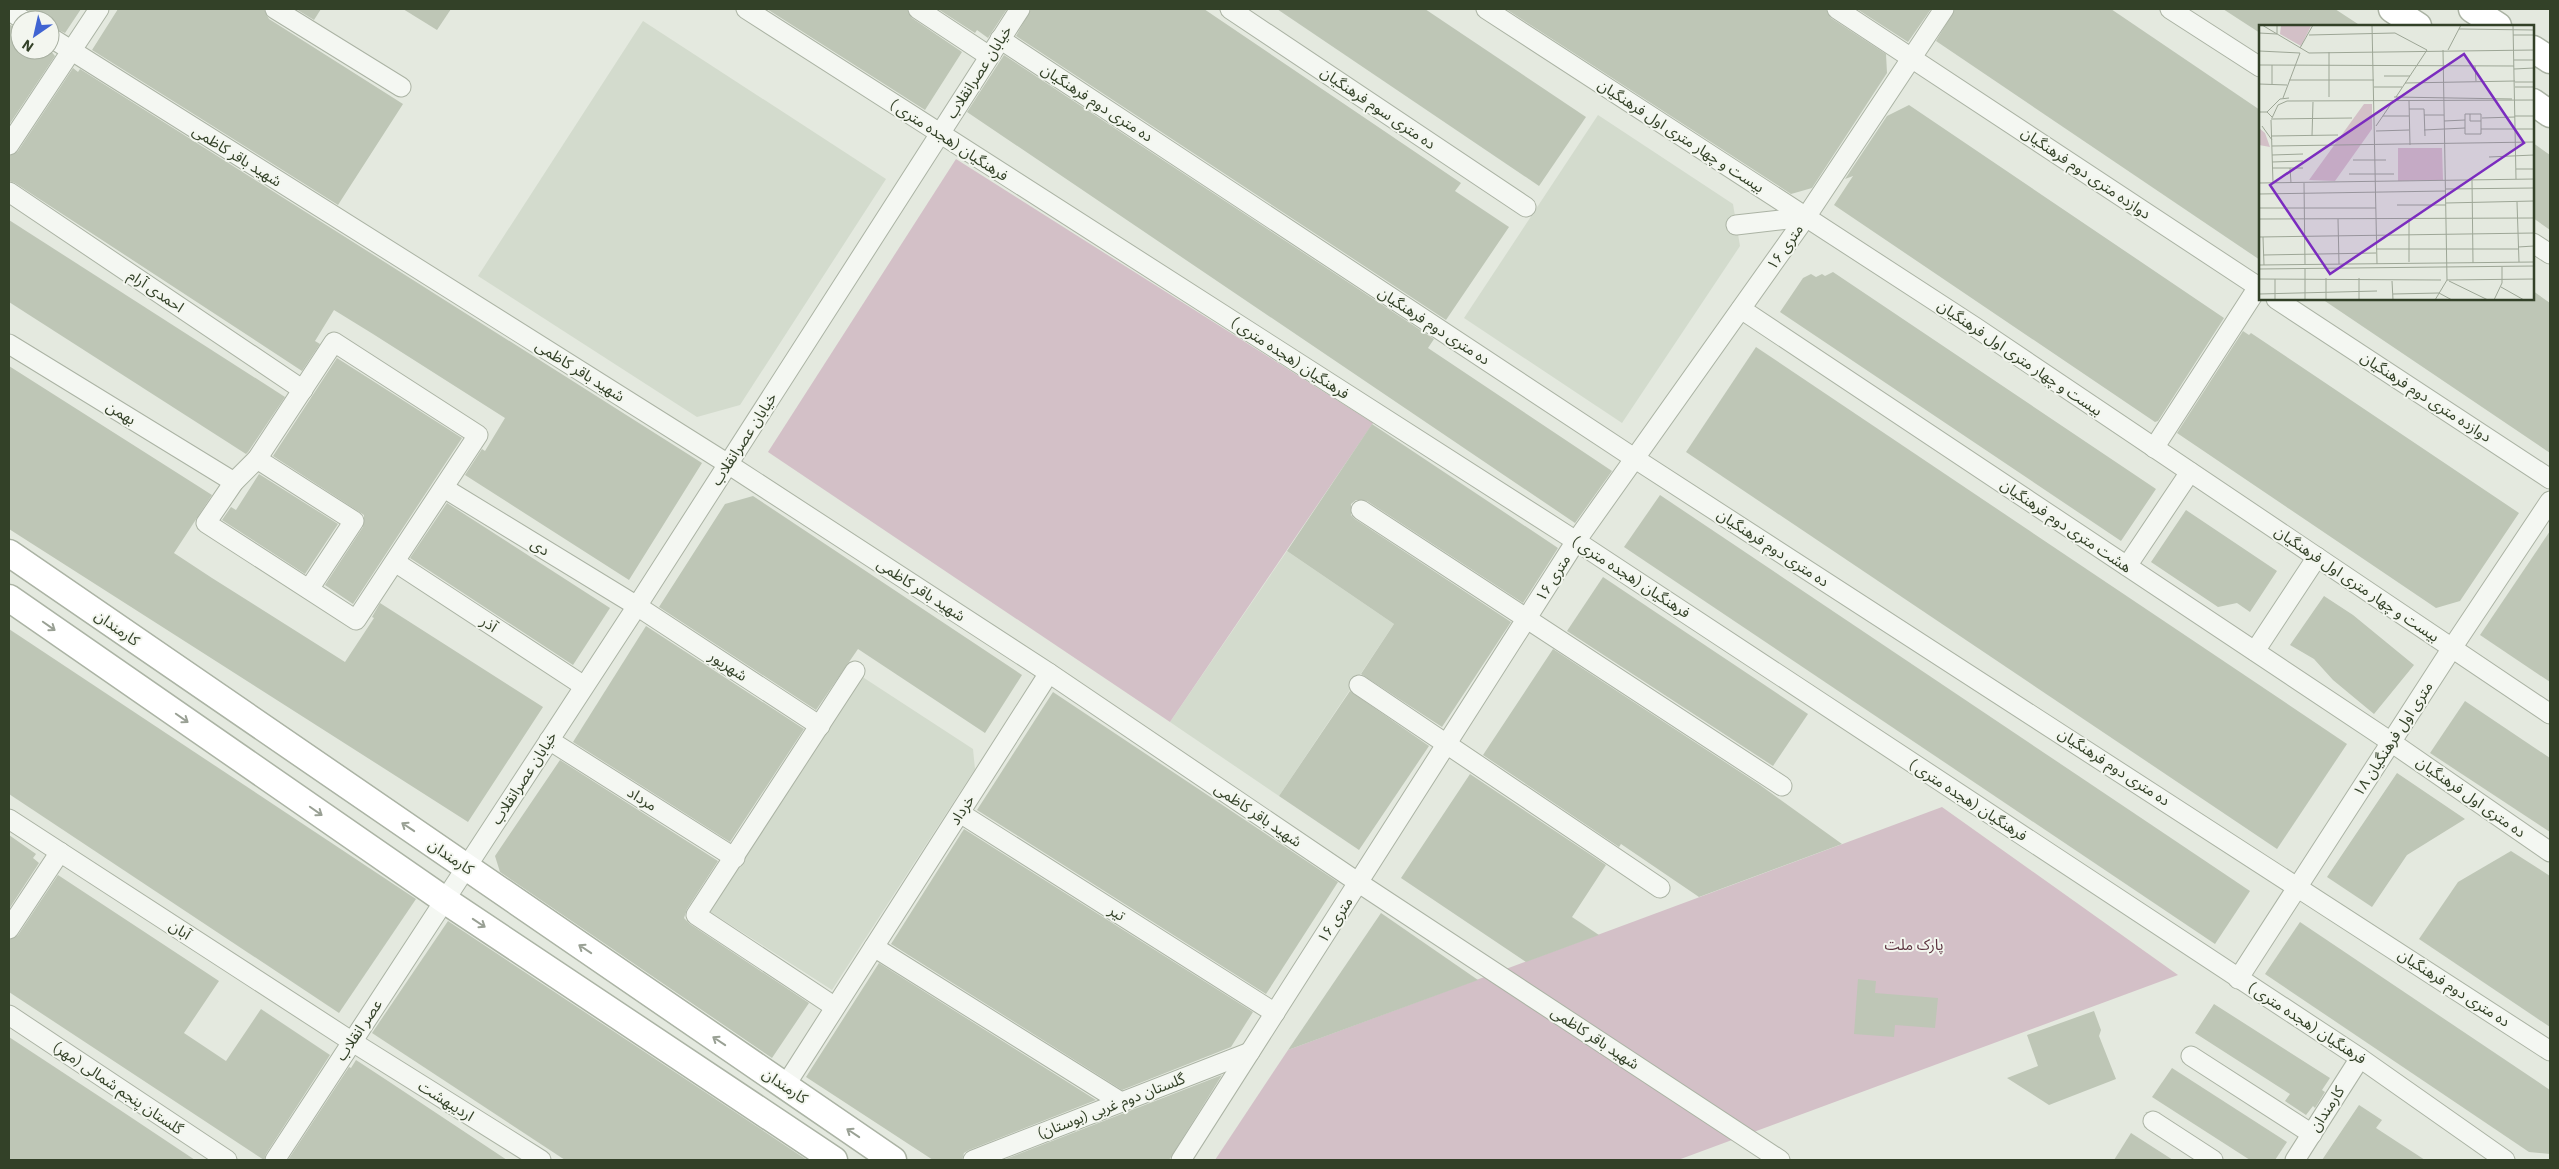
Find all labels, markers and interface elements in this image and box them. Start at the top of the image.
north arrow [10,10,60,60]
street label: خیابان عصرانقلاب [941,21,1016,122]
inset map [2259,25,2534,300]
text: N [18,35,37,56]
street label: ده متری دوم فرهنگیان [1037,59,1157,147]
street label: ده متری سوم فرهنگیان [1316,62,1439,155]
street label: بیست و چهار متری اول فرهنگیان [1594,75,1768,197]
street label: فرهنگیان (هجده متری ) [886,94,1012,185]
street label: شهید باقر کاظمی [189,121,286,191]
street label: دوازده متری دوم فرهنگیان [2017,122,2155,225]
street label: ۱۶ متری [1762,220,1807,273]
street label: احمدی آرام [124,265,188,318]
street label: ده متری دوم فرهنگیان [1374,282,1494,370]
street label: بیست و چهار متری اول فرهنگیان [1934,295,2106,421]
street label: فرهنگیان (هجده متری ) [1227,312,1353,403]
street label: شهید باقر کاظمی [532,336,629,406]
street label: دوازده متری دوم فرهنگیان [2356,347,2495,448]
street label: خیابان عصرانقلاب [706,388,781,489]
street label: بهمن [103,396,140,429]
street label: هشت متری دوم فرهنگیان [1996,475,2135,578]
street label: ده متری دوم فرهنگیان [1713,504,1833,592]
street label: بیست و چهار متری اول فرهنگیان [2271,521,2443,647]
street label: فرهنگیان (هجده متری ) [1568,531,1694,622]
street label: دی [527,534,553,559]
street label: ۱۶ متری [1531,551,1574,605]
street label: شهید باقر کاظمی [874,554,969,625]
street label: کارمندان [91,605,144,650]
street label: آذر [476,611,502,636]
one-way arrow [42,621,56,631]
street label: شهریور [705,646,751,685]
street label: ۱۸ متری اول فرهنگیان [2348,678,2437,800]
one-way arrow [175,713,189,723]
street label: ده متری دوم فرهنگیان [2054,723,2174,811]
street label: خیابان عصرانقلاب [486,727,561,828]
street label: ده متری اول فرهنگیان [2413,752,2530,841]
street label: فرهنگیان (هجده متری ) [1905,754,2031,845]
street label: شهید باقر کاظمی [1211,778,1306,851]
street label: مرداد [624,782,661,815]
street label: خرداد [945,791,978,828]
one-way arrow [309,806,323,816]
one-way arrow [401,822,415,832]
street label: کارمندان [425,835,478,879]
street label: ۱۶ متری [1313,893,1357,947]
street label: تیر [1105,900,1129,925]
street label: آبان [166,916,195,944]
one-way arrow [472,918,486,928]
park label: پارک ملت [1884,935,1944,955]
one-way arrow [578,944,592,954]
street label: ده متری دوم فرهنگیان [2394,944,2514,1032]
street label: فرهنگیان (هجده متری ) [2244,977,2370,1068]
street label: عصر انقلاب [331,995,386,1064]
street label: شهید باقر کاظمی [1548,1002,1643,1073]
one-way arrow [712,1036,726,1046]
street label: گلستان پنجم شمالی (مهر) [48,1037,188,1140]
street label: کارمندان [759,1064,812,1108]
street label: گلستان دوم غربی (بوستان) [1034,1068,1189,1144]
street label: اردیبهشت [415,1076,478,1125]
street label: کارمندان [2305,1082,2349,1135]
one-way arrow [846,1128,860,1138]

